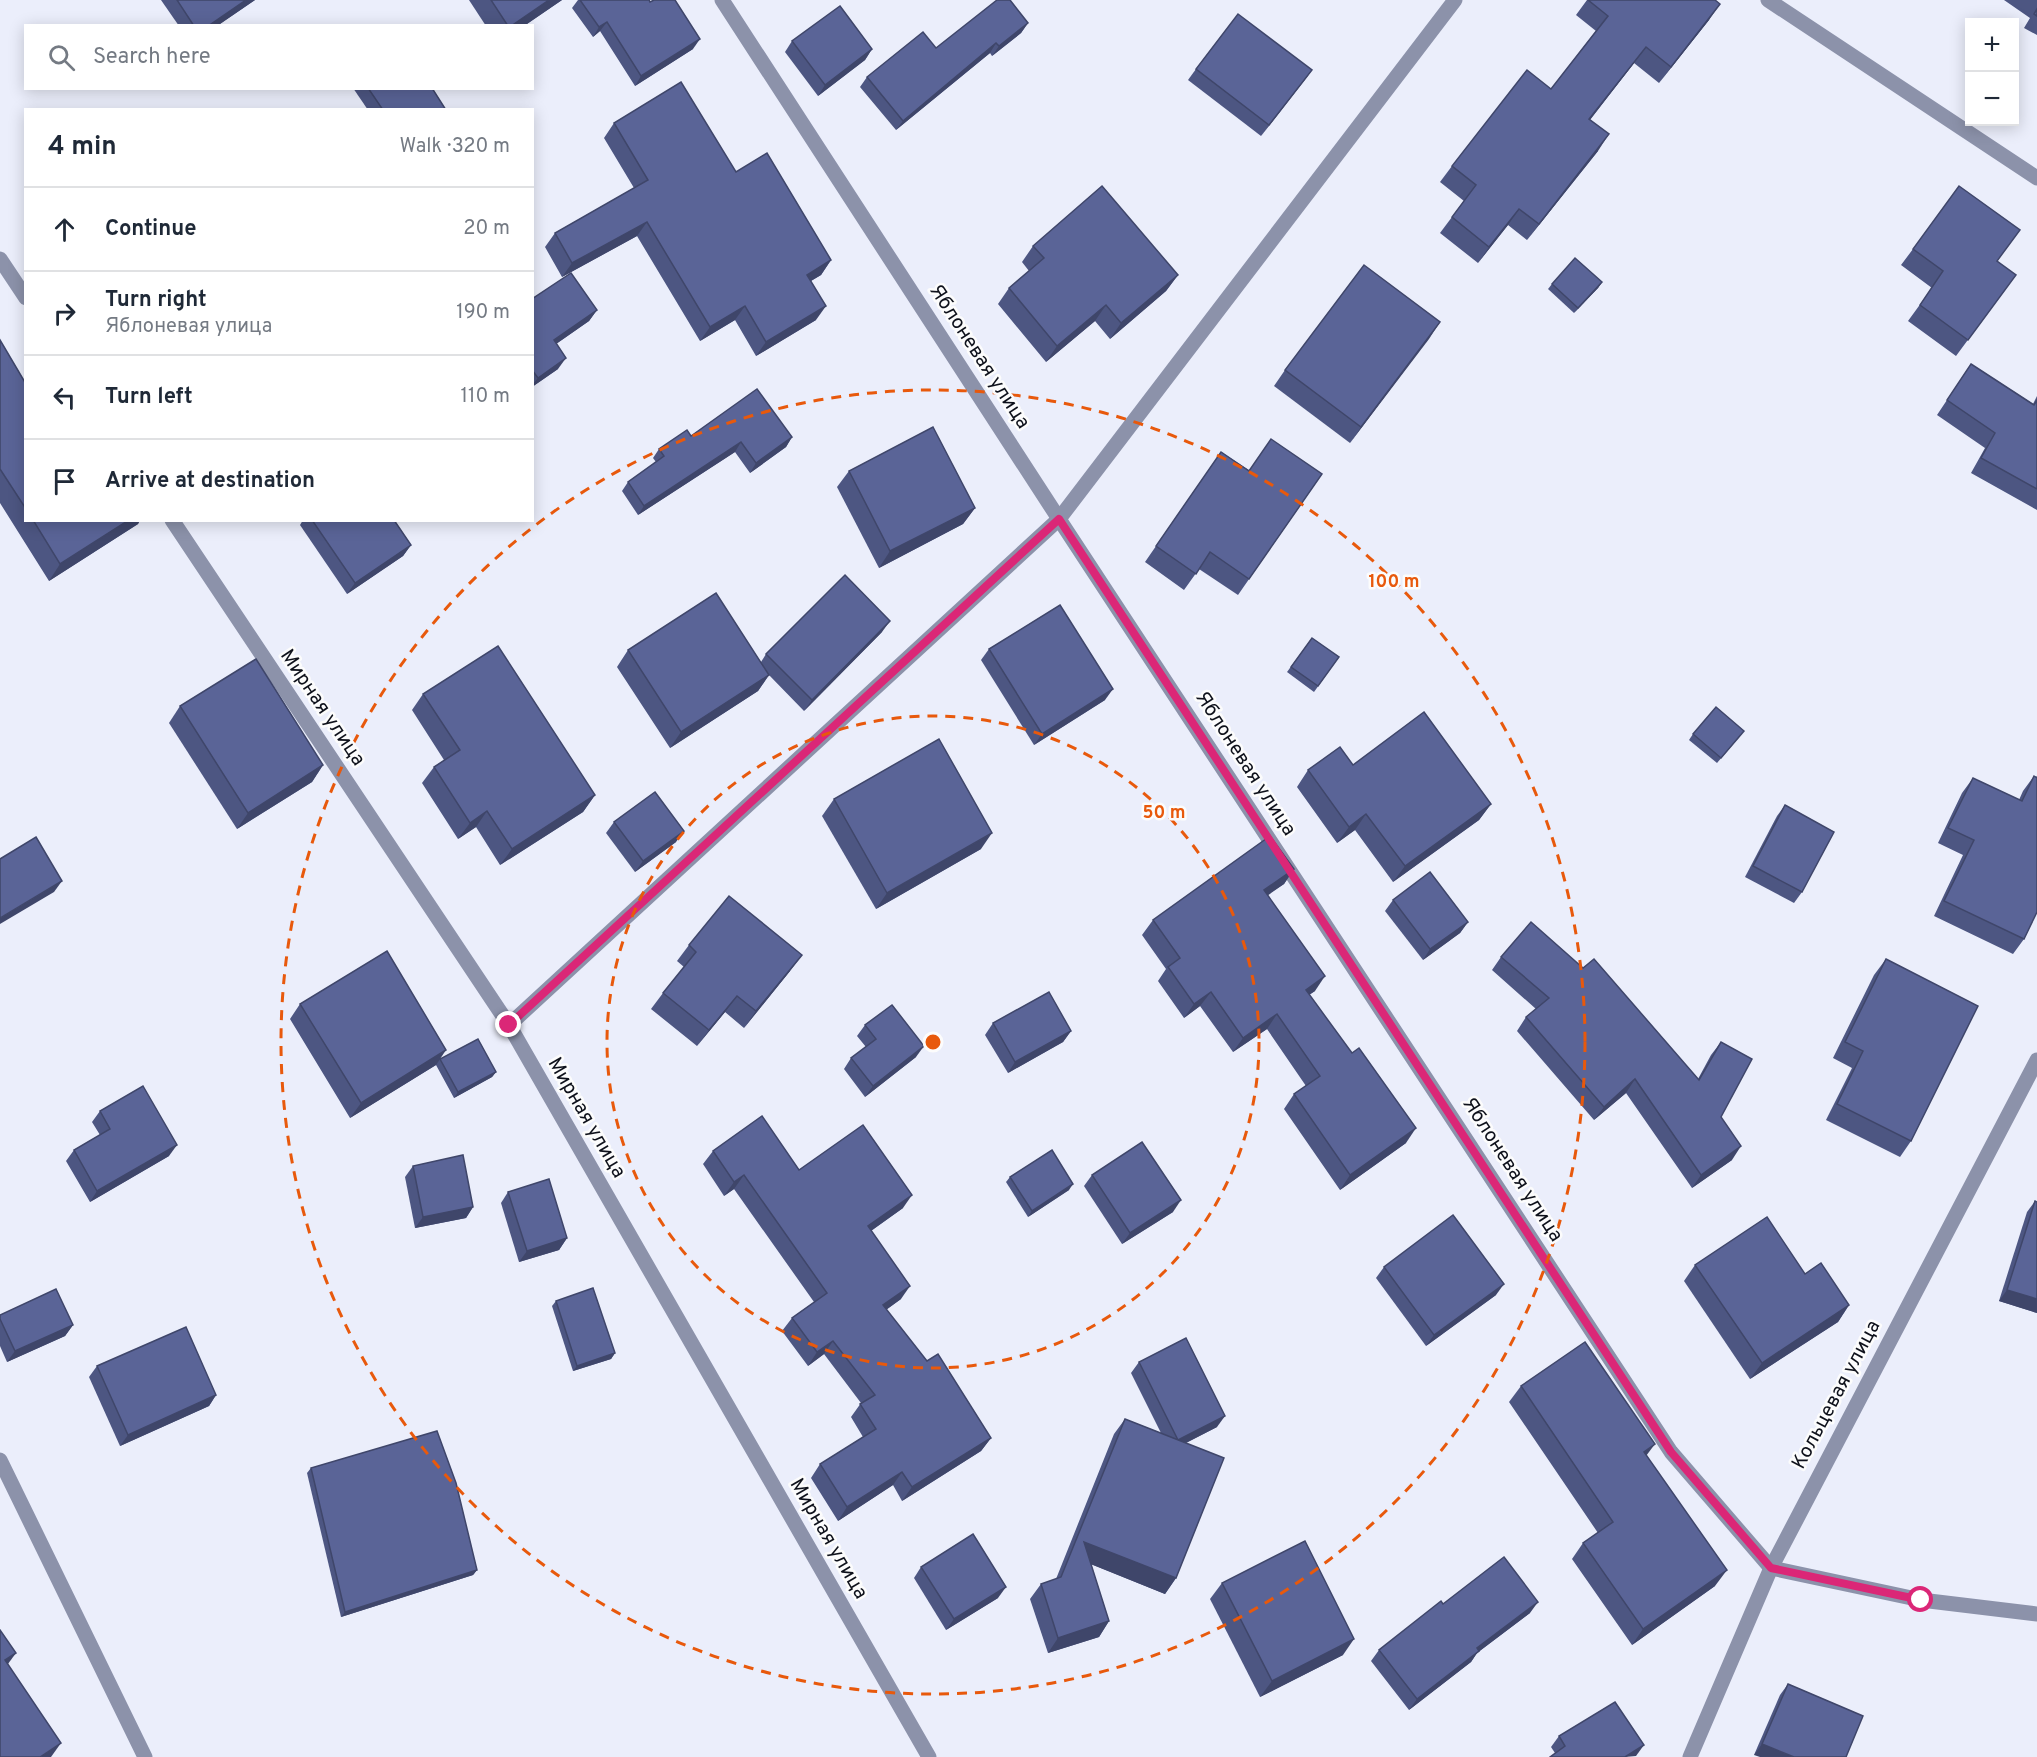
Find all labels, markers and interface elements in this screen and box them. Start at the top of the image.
map controls [1965,18,2019,126]
button: + [1965,18,2019,72]
search box [24,24,534,90]
icon: search [45,41,78,74]
text: Search here [93,44,211,71]
button: − [1965,72,2019,126]
text: 4 min [48,131,117,164]
text: Walk · 320 m [400,134,510,160]
icon: ahead [48,213,81,246]
text: Continue [105,216,196,243]
text: 20 m [463,216,510,242]
street label: Яблоневая улица [923,280,1035,434]
text: Turn right [105,287,207,314]
icon: right [48,297,81,330]
text: 190 m [456,300,510,326]
text: Яблоневая улица [105,314,272,340]
icon: left [48,381,81,414]
text: Turn left [105,384,193,411]
text: 110 m [461,384,510,410]
icon: arrive [48,465,81,498]
text: Arrive at destination [105,468,315,495]
text: 100 m [1368,571,1420,594]
street label: Мирная улица [273,645,371,771]
street label: Яблоневая улица [1189,687,1301,841]
text: 50 m [1142,802,1186,825]
route end [495,1011,521,1037]
centre of rings [923,1032,943,1052]
street label: Мирная улица [541,1053,631,1183]
street label: Яблоневая улица [1456,1093,1568,1247]
street label: Кольцевая улица [1787,1316,1887,1474]
street label: Мирная улица [783,1474,873,1604]
route start [1907,1586,1933,1612]

